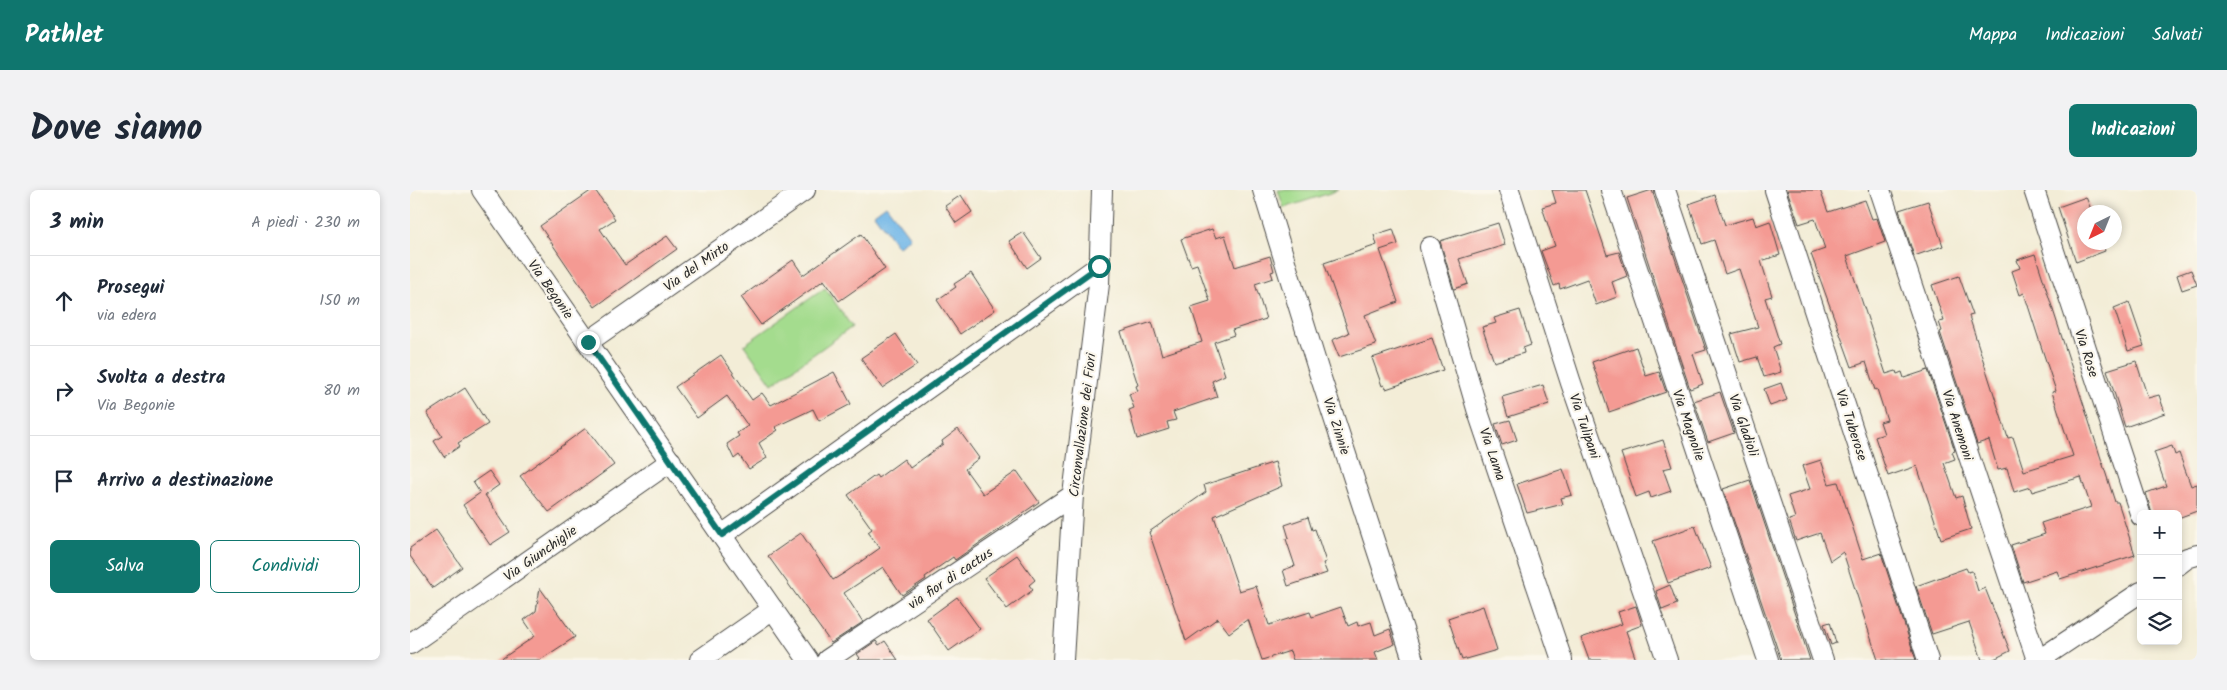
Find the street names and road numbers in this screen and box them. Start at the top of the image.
street label: Via del Mirto [659,236,734,298]
street label: Via Begonie [522,255,579,324]
street label: Via Rose [2068,326,2104,381]
street label: Circonvallazione dei Fiori [1063,351,1103,498]
street label: Via Magnolie [1666,387,1711,465]
street label: Via Tuberose [1829,387,1873,465]
street label: Via Anemoni [1935,387,1979,464]
street label: Via Tulipani [1563,391,1606,463]
street label: Via Gladioli [1722,391,1764,460]
street label: Via Zinnie [1316,395,1356,459]
street label: Via Lama [1473,425,1511,484]
street label: Via Giunchiglie [499,520,583,587]
street label: via fior di cactus [904,542,998,615]

